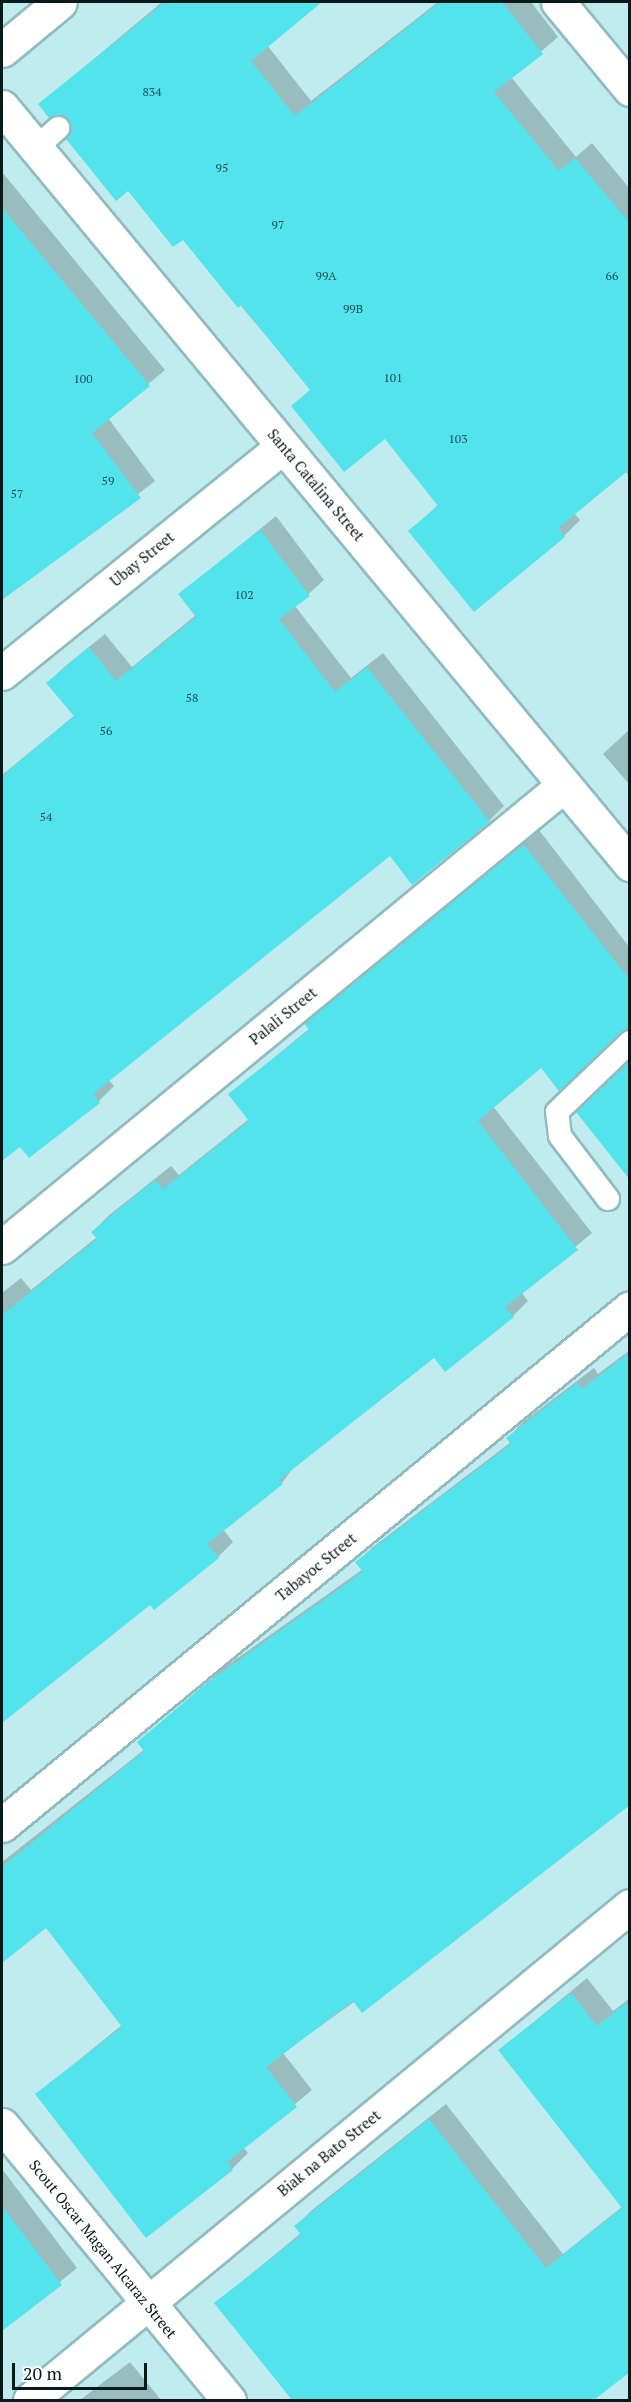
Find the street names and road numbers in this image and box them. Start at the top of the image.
street label: Santa Catalina Street [264,425,368,545]
street label: Ubay Street [106,528,178,590]
street label: Palali Street [246,983,320,1049]
street label: Tabayoc Street [272,1529,360,1605]
street label: Biak na Bato Street [274,2106,384,2200]
street label: Scout Oscar Magan Alcaraz Street [25,2156,181,2342]

